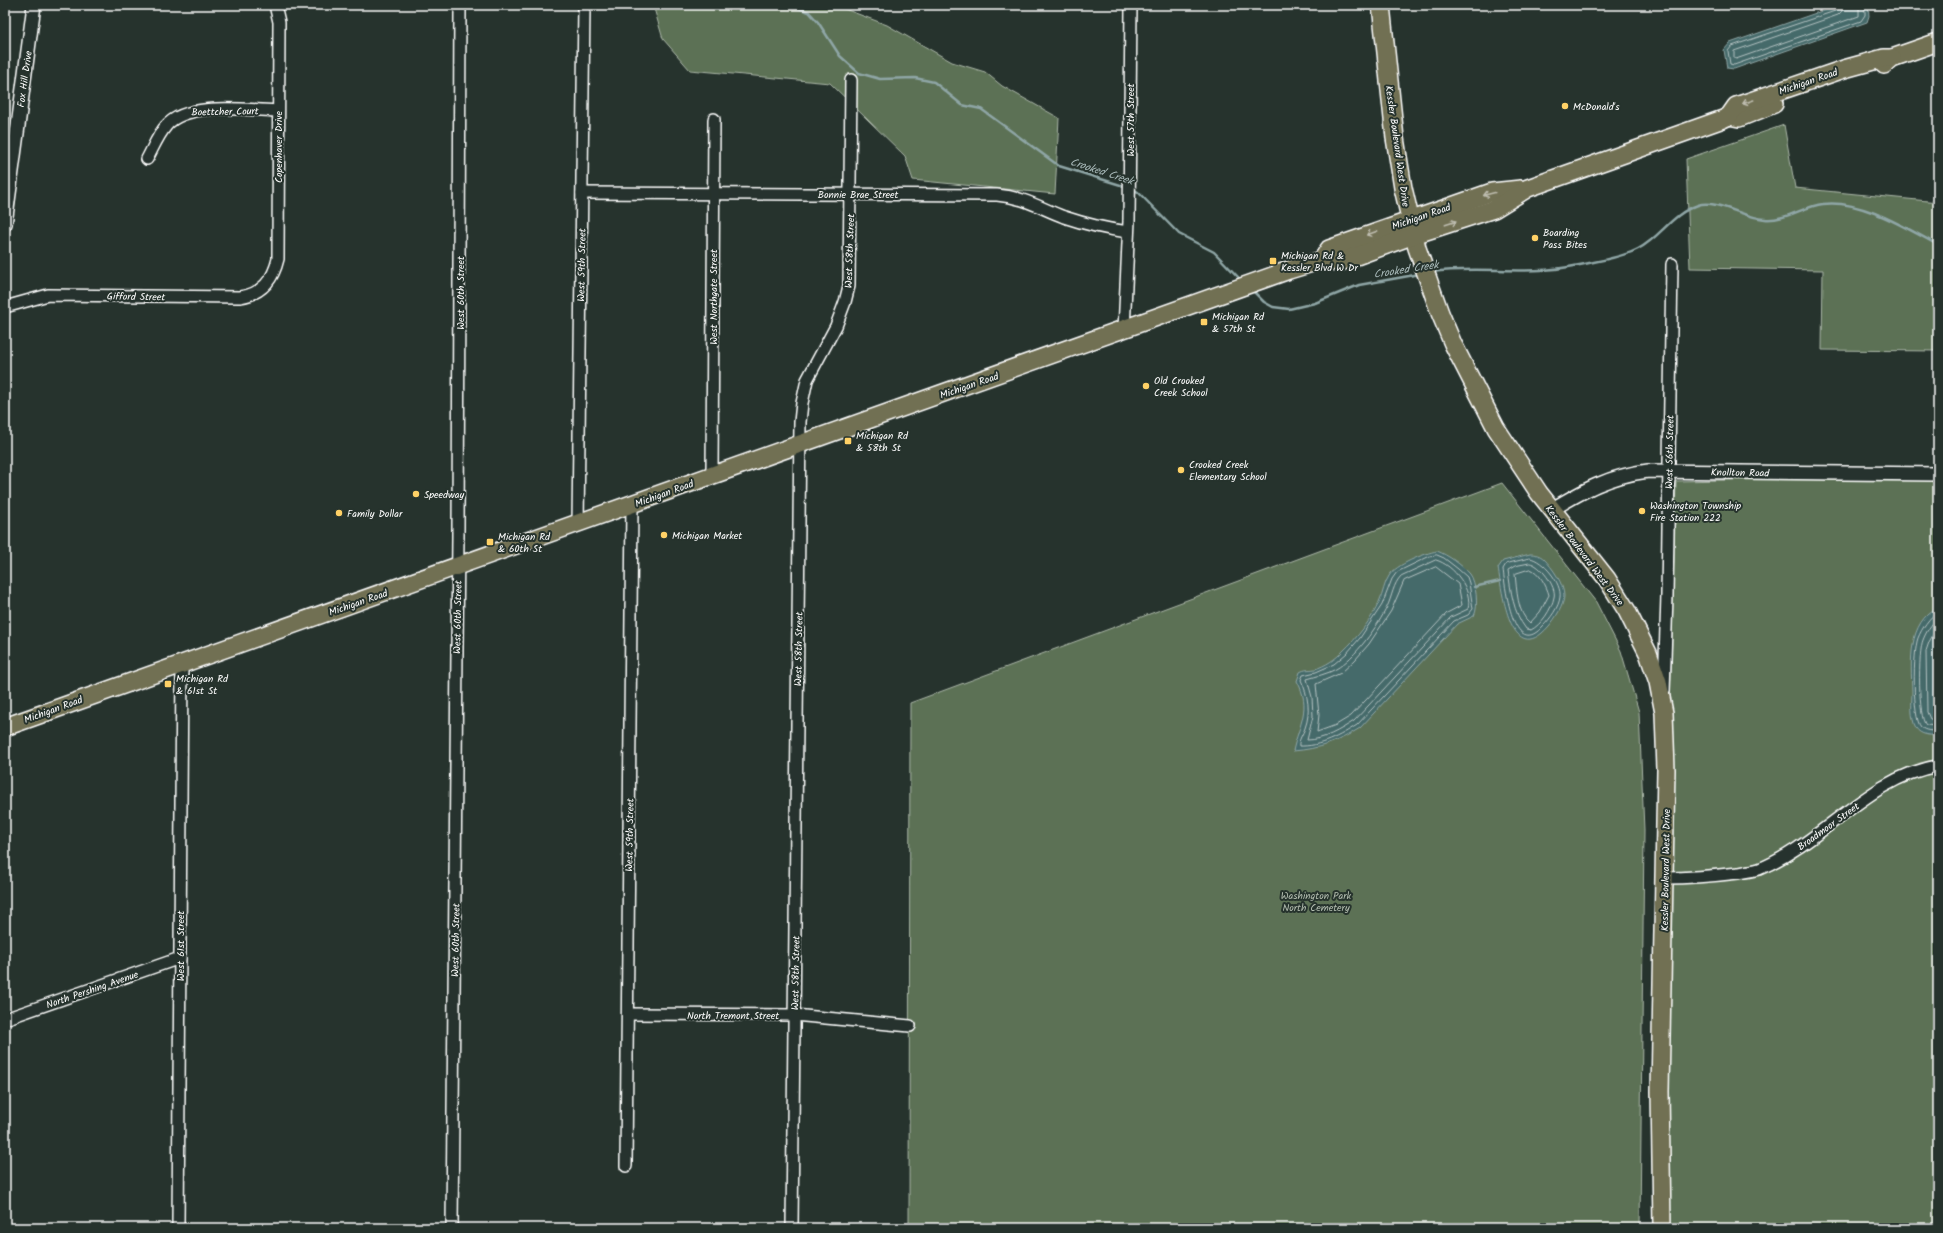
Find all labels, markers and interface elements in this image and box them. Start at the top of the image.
street label: Fox Hill Drive [13,49,37,108]
street label: Michigan Road [1777,64,1841,99]
street label: West 57th Street [1123,83,1139,157]
street label: Kessler Boulevard West Drive [1381,84,1414,208]
place label: McDonald's [1573,99,1620,115]
one-way arrow [1741,99,1754,106]
marker: McDonald's [1560,101,1570,111]
street label: Boettcher Court [191,103,259,121]
street label: Copenhaver Drive [271,110,287,183]
water label: Crooked Creek [1068,153,1137,191]
street label: Bonnie Brae Street [818,187,898,203]
one-way arrow [1483,190,1496,198]
street label: Michigan Road [1390,199,1454,234]
street label: West 58th Street [841,213,859,289]
one-way arrow [1444,219,1457,226]
place label: Boarding Pass Bites [1543,225,1588,253]
street label: West 59th Street [573,228,591,302]
one-way arrow [1367,229,1379,237]
marker: Boarding Pass Bites [1530,233,1540,243]
place label: Michigan Rd & Kessler Blvd W Dr [1281,248,1359,276]
street label: West Northgate Street [706,249,722,345]
street label: West 60th Street [453,256,469,330]
marker: Michigan Rd & Kessler Blvd W Dr [1268,256,1278,266]
water label: Crooked Creek [1372,256,1442,284]
street label: Gifford Street [107,288,165,306]
place label: Michigan Rd & 57th St [1212,309,1265,337]
marker: Michigan Rd & 57th St [1199,317,1209,327]
street label: Michigan Road [938,368,1002,403]
place label: Old Crooked Creek School [1154,373,1208,401]
marker: Old Crooked Creek School [1141,381,1151,391]
street label: West 56th Street [1661,415,1679,489]
place label: Michigan Rd & 58th St [856,428,909,456]
marker: Michigan Rd & 58th St [843,436,853,446]
place label: Crooked Creek Elementary School [1189,457,1267,485]
street label: Knollton Road [1711,464,1770,482]
marker: Crooked Creek Elementary School [1176,465,1186,475]
street label: Michigan Road [633,476,697,512]
place label: Speedway [424,487,465,503]
marker: Speedway [411,489,421,499]
place label: Washington Township Fire Station 222 [1650,498,1741,526]
street label: Kessler Boulevard West Drive [1541,502,1628,610]
place label: Family Dollar [347,506,403,522]
marker: Washington Township Fire Station 222 [1637,506,1647,516]
marker: Family Dollar [334,508,344,518]
place label: Michigan Market [672,528,742,544]
place label: Michigan Rd & 60th St [498,529,551,557]
marker: Michigan Market [659,530,669,540]
marker: Michigan Rd & 60th St [485,537,495,547]
street label: West 60th Street [449,580,467,654]
street label: Michigan Road [327,585,391,620]
street label: West 58th Street [790,612,808,686]
place label: Michigan Rd & 61st St [176,671,229,699]
marker: Michigan Rd & 61st St [163,679,173,689]
street label: Michigan Road [22,692,86,728]
street label: West 59th Street [621,798,639,872]
street label: Broadmoor Street [1794,799,1863,855]
street label: Kessler Boulevard West Drive [1657,808,1675,931]
park label: Washington Park North Cemetery [1281,888,1352,916]
street label: West 60th Street [447,903,465,977]
street label: West 61st Street [173,911,189,981]
street label: West 58th Street [787,936,805,1010]
street label: North Pershing Avenue [44,966,141,1013]
street label: North Tremont Street [687,1008,779,1024]

